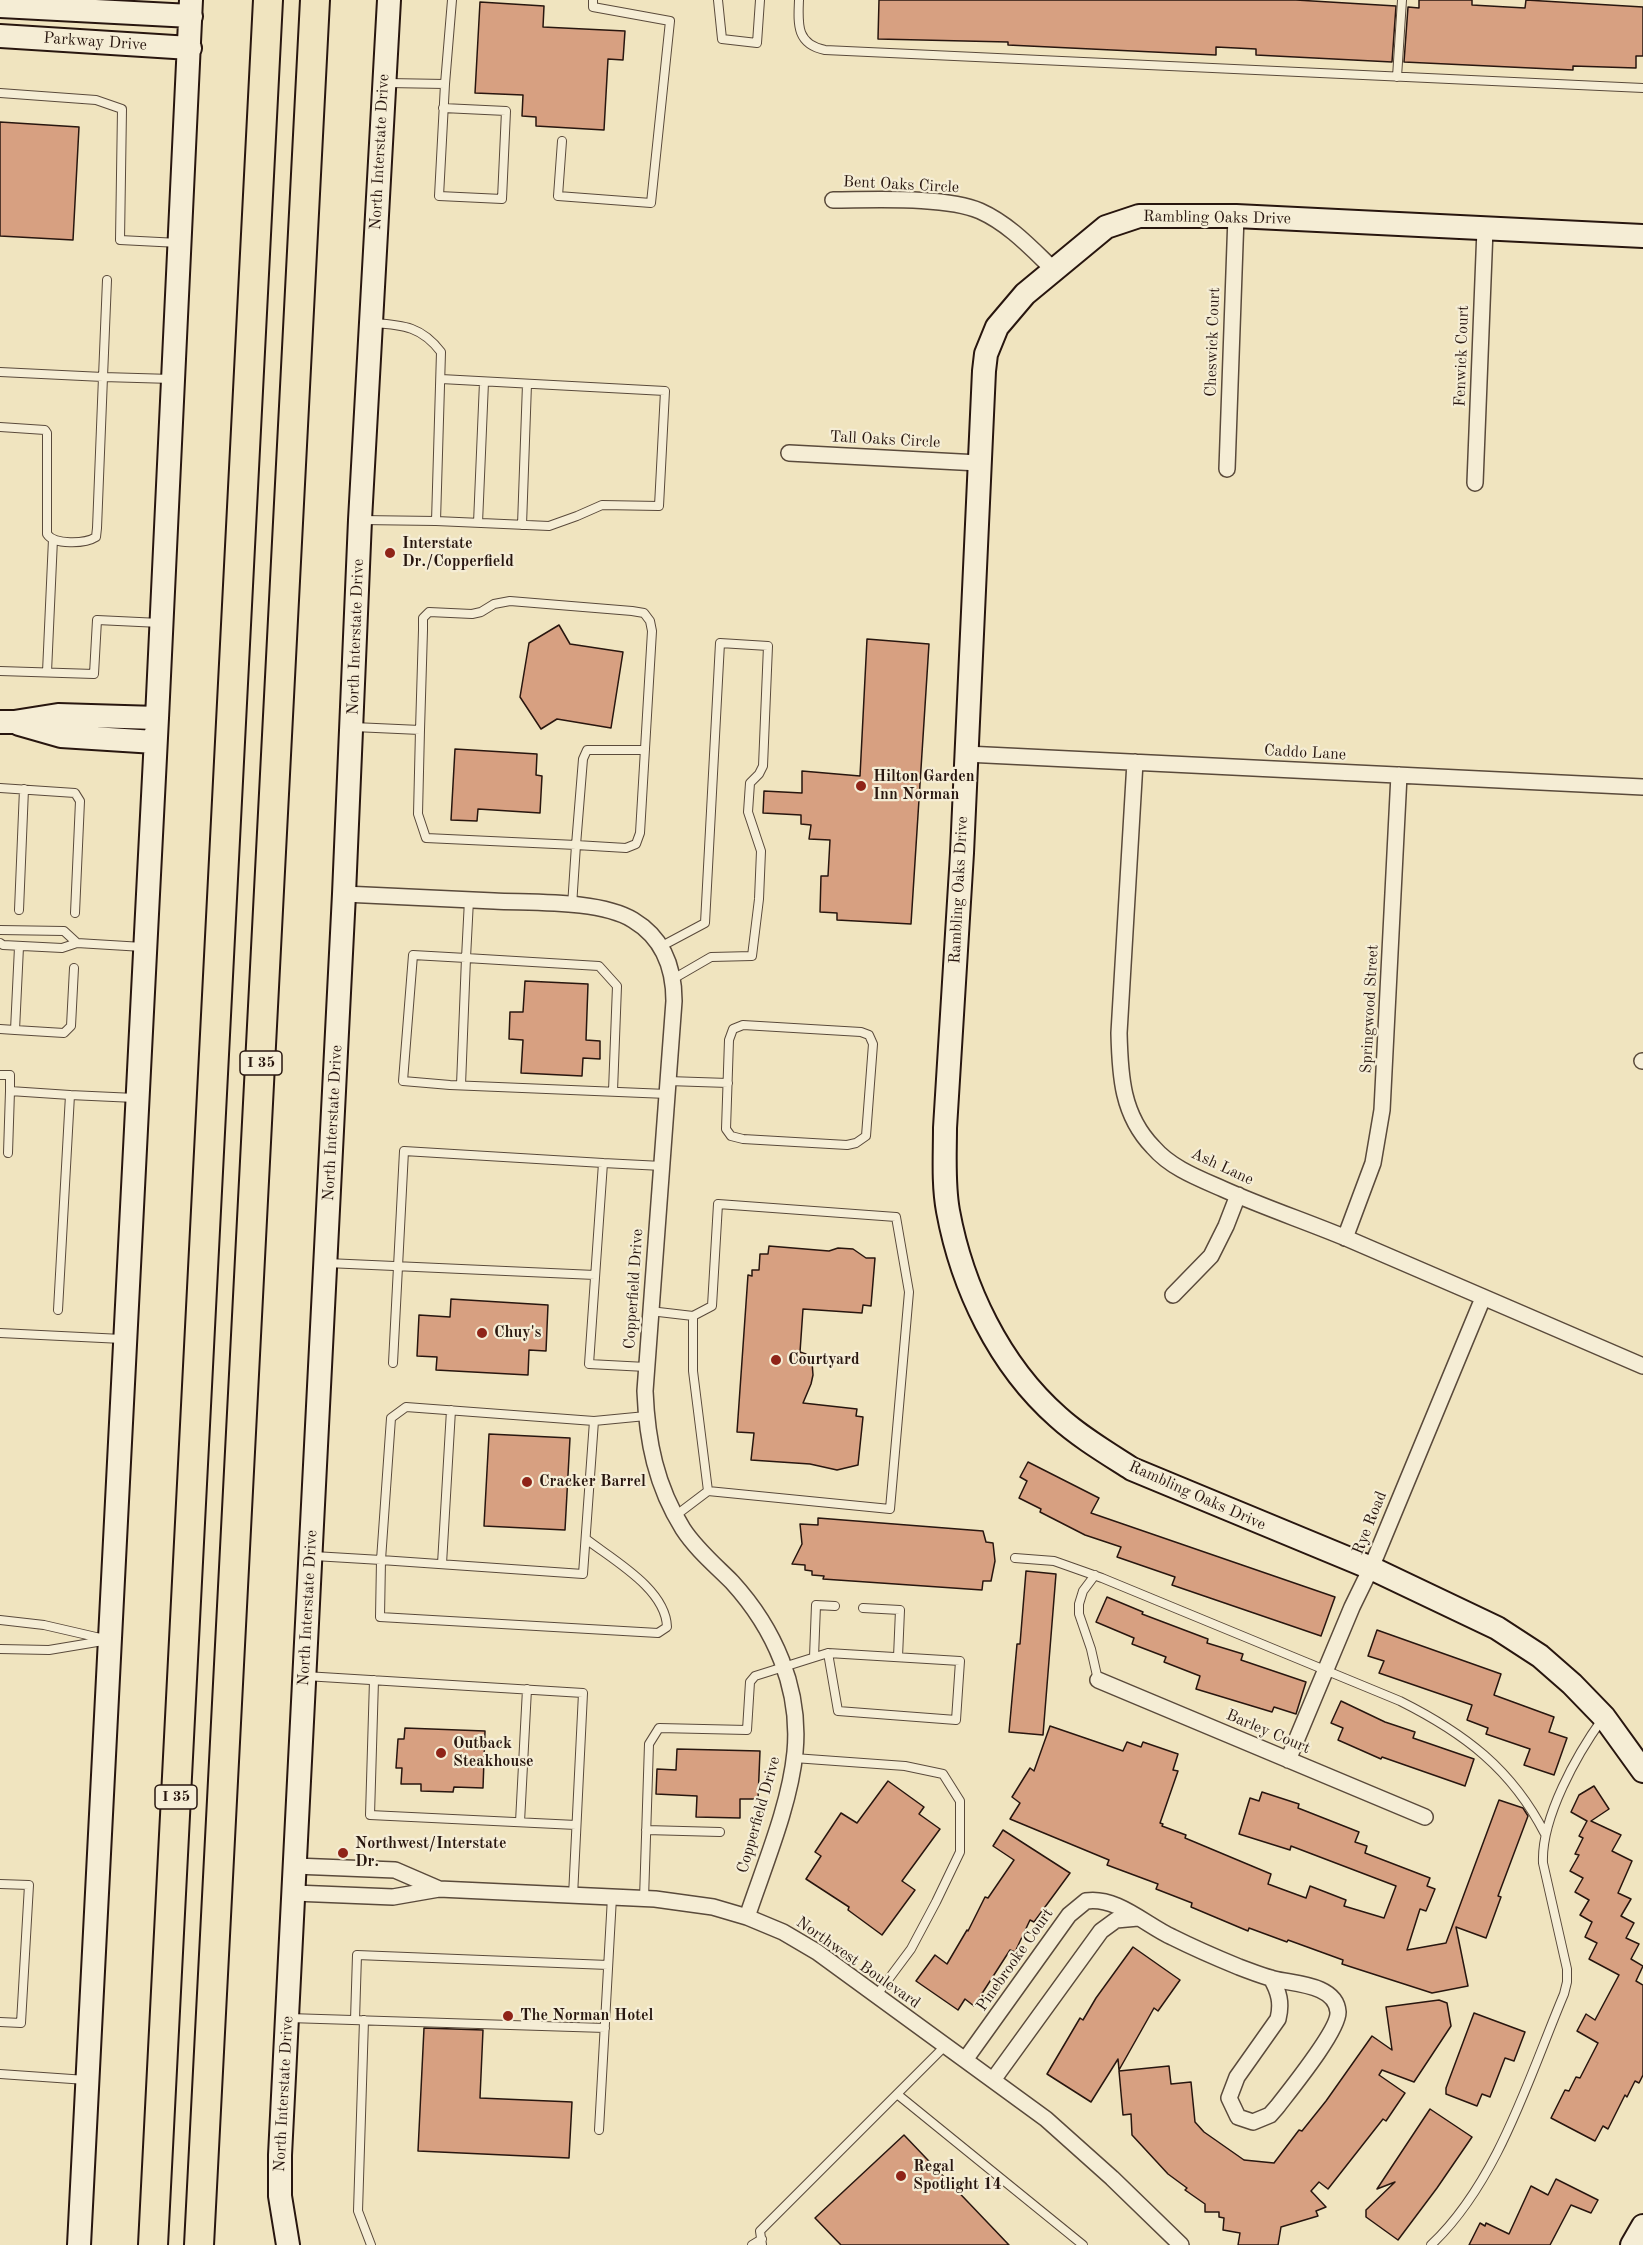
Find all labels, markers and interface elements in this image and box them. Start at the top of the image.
street label: Parkway Drive [43,29,147,55]
street label: North Interstate Drive [366,73,394,231]
street label: Bent Oaks Circle [842,172,960,198]
street label: Rambling Oaks Drive [1143,207,1291,229]
street label: Cheswick Court [1201,287,1225,397]
street label: Fenwick Court [1451,305,1473,407]
street label: Tall Oaks Circle [829,428,941,452]
place label: Interstate Dr./Copperfield [402,534,514,572]
marker: Interstate Dr./Copperfield [383,546,397,560]
street label: North Interstate Drive [344,559,368,715]
street label: Caddo Lane [1263,741,1347,765]
place label: Hilton Garden Inn Norman [873,767,975,805]
marker: Hilton Garden Inn Norman [854,779,868,793]
street label: Rambling Oaks Drive [946,816,972,964]
street label: Springwood Street [1357,944,1383,1074]
street label: North Interstate Drive [319,1044,347,1202]
road number: I 35 [240,1051,282,1075]
street label: Ash Lane [1188,1144,1256,1190]
street label: Copperfield Drive [620,1228,648,1350]
place label: Chuy's [494,1323,541,1343]
marker: Chuy's [475,1326,489,1340]
place label: Courtyard [788,1350,860,1370]
marker: Courtyard [769,1353,783,1367]
street label: Rambling Oaks Drive [1126,1457,1268,1535]
place label: Cracker Barrel [539,1472,646,1492]
marker: Cracker Barrel [520,1475,534,1489]
street label: Rye Road [1349,1489,1391,1557]
street label: North Interstate Drive [294,1529,322,1687]
street label: Barley Court [1223,1706,1313,1758]
place label: Outback Steakhouse [453,1734,534,1772]
marker: Outback Steakhouse [434,1746,448,1760]
street label: Copperfield Drive [733,1754,785,1876]
road number: I 35 [155,1785,197,1809]
place label: Northwest/Interstate Dr. [355,1834,506,1872]
marker: Northwest/Interstate Dr. [336,1846,350,1860]
street label: Pinebrooke Court [972,1905,1058,2015]
street label: Northwest Boulevard [792,1913,924,2013]
place label: The Norman Hotel [520,2006,654,2026]
marker: The Norman Hotel [501,2009,515,2023]
street label: North Interstate Drive [270,2015,298,2173]
place label: Regal Spotlight 14 [913,2157,1002,2195]
marker: Regal Spotlight 14 [894,2169,908,2183]

